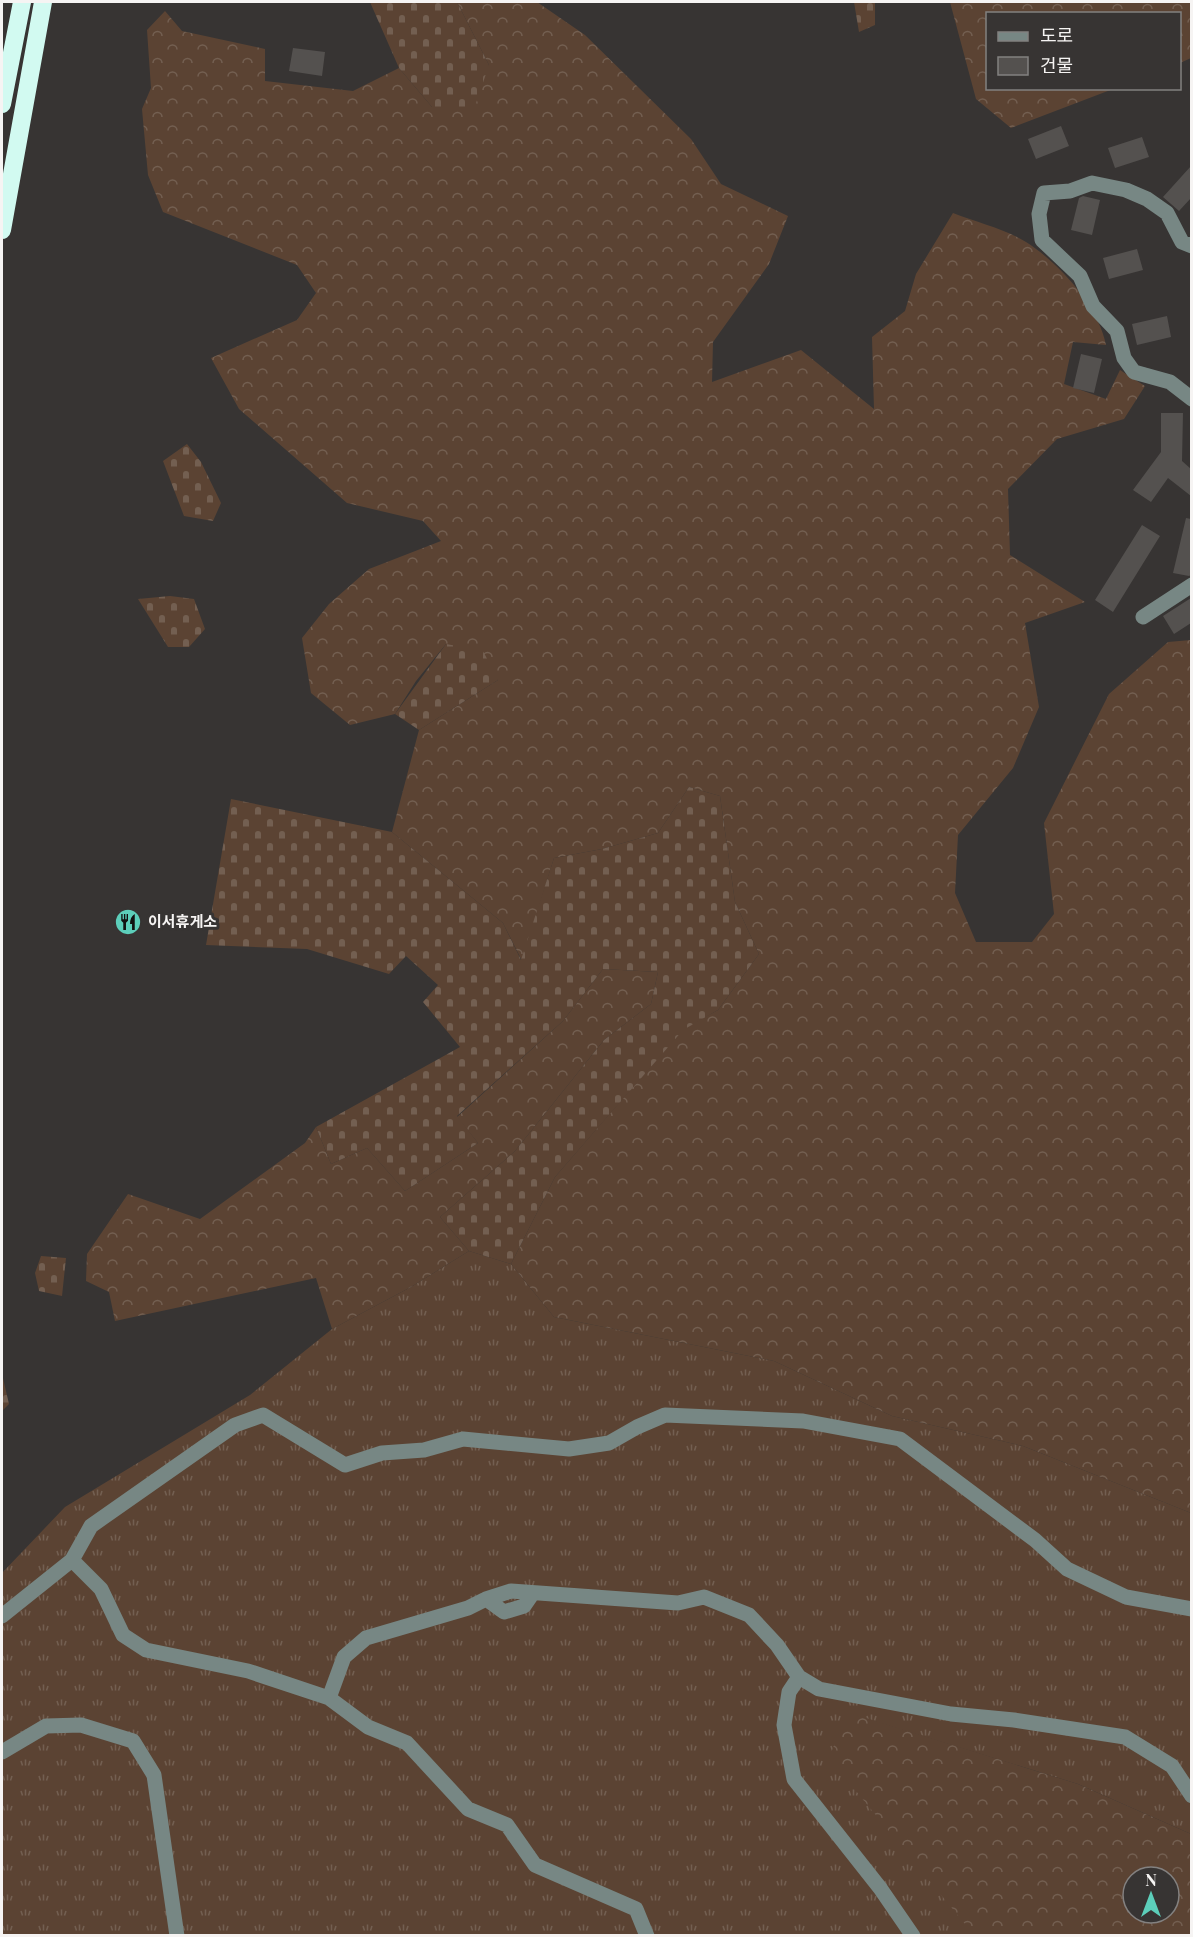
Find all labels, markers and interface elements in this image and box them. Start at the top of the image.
legend [986,12,1181,90]
text: 도로 [1040,23,1073,47]
text: 건물 [1040,53,1073,77]
restaurant icon: 이서휴게소 [113,907,143,937]
place label: 이서휴게소 [148,911,217,931]
north arrow [1121,1865,1181,1925]
text: N [1145,1869,1157,1890]

